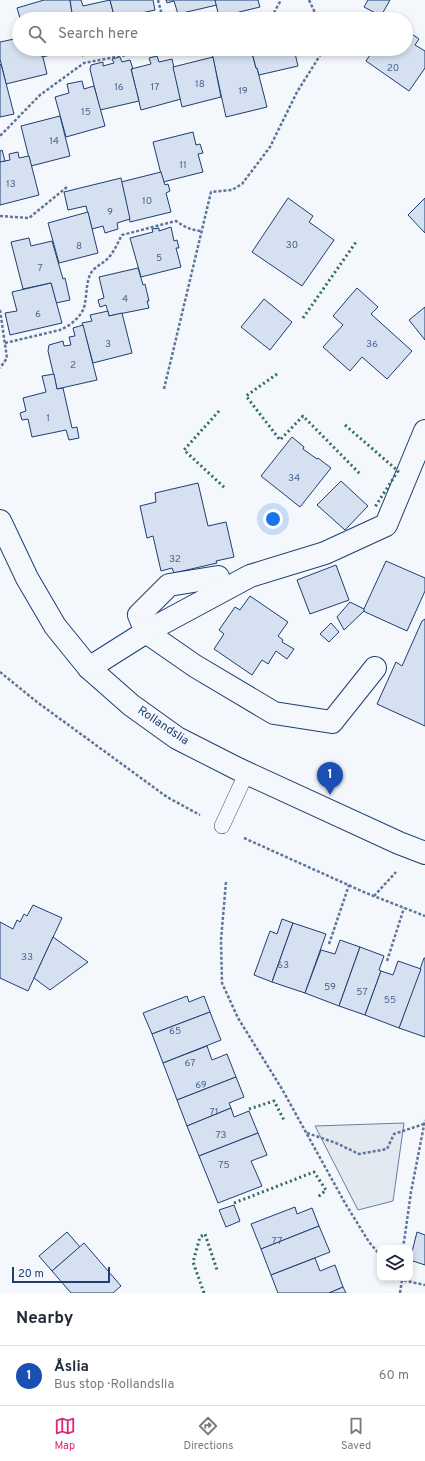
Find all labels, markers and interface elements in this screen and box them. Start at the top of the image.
search box [12,12,413,56]
icon: search [26,23,48,45]
text: Search here [58,25,138,44]
house number: 20 [387,62,399,75]
house number: 18 [195,78,205,91]
house number: 16 [114,81,124,94]
house number: 17 [151,81,159,94]
house number: 19 [238,85,248,98]
house number: 15 [81,106,91,119]
house number: 14 [49,135,59,148]
house number: 11 [179,159,187,172]
house number: 13 [6,178,16,191]
house number: 10 [142,195,152,208]
house number: 9 [107,206,113,219]
house number: 30 [286,239,298,252]
house number: 8 [76,240,82,253]
house number: 5 [156,252,162,265]
house number: 7 [37,262,43,275]
house number: 4 [122,293,128,306]
house number: 6 [35,308,41,321]
house number: 3 [105,338,111,351]
house number: 36 [366,338,378,351]
house number: 2 [70,359,76,372]
house number: 1 [46,412,50,425]
house number: 34 [288,472,300,485]
your location [263,509,283,529]
house number: 32 [169,553,181,566]
street label: Rollandslia [134,703,192,749]
pin: 1 [317,762,343,795]
house number: 33 [21,951,33,964]
house number: 63 [277,959,289,972]
house number: 59 [324,981,336,994]
house number: 57 [356,986,368,999]
house number: 55 [384,994,396,1007]
house number: 65 [169,1025,181,1038]
house number: 67 [185,1057,196,1070]
house number: 69 [195,1079,207,1092]
house number: 71 [209,1106,219,1119]
house number: 73 [215,1129,227,1142]
house number: 75 [218,1159,230,1172]
house number: 77 [272,1235,282,1248]
map controls [377,1245,413,1281]
button: layers [377,1245,413,1281]
scale bar [12,1265,110,1284]
text: 20 m [18,1267,44,1281]
text: Nearby [16,1308,73,1330]
text: Åslia [54,1358,89,1377]
text: 1 [26,1368,32,1384]
text: 60 m [379,1368,409,1384]
text: Bus stop · Rollandslia [54,1377,174,1393]
tab: Map [54,1415,76,1453]
tab: Directions [183,1415,233,1453]
tab: Saved [341,1415,371,1453]

